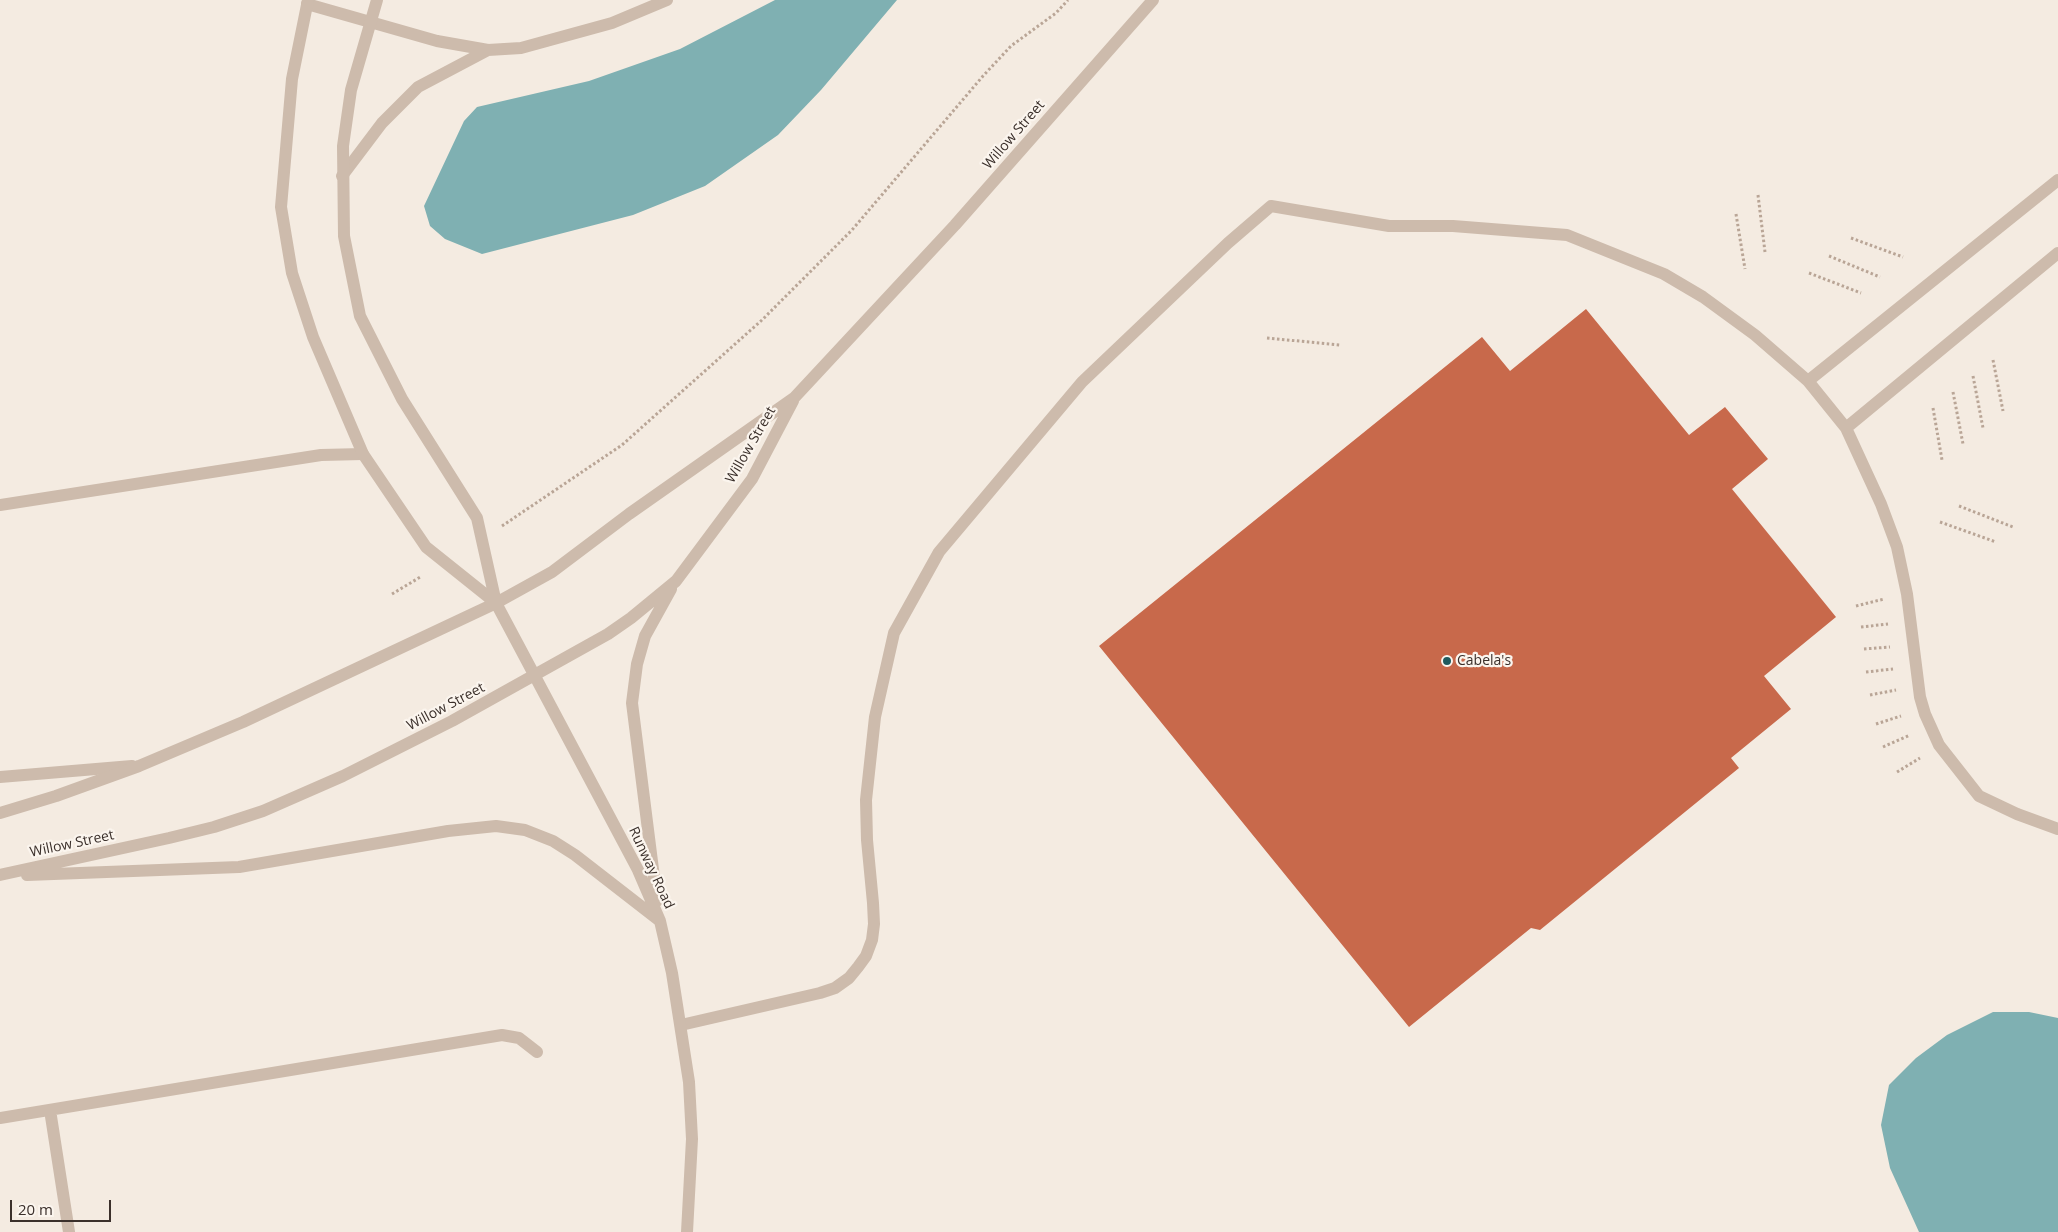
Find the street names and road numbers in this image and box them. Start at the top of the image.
street label: Willow Street [980,97,1048,173]
street label: Willow Street [722,404,780,486]
street label: Willow Street [404,680,488,734]
street label: Runway Road [625,824,677,912]
street label: Willow Street [28,827,116,861]

